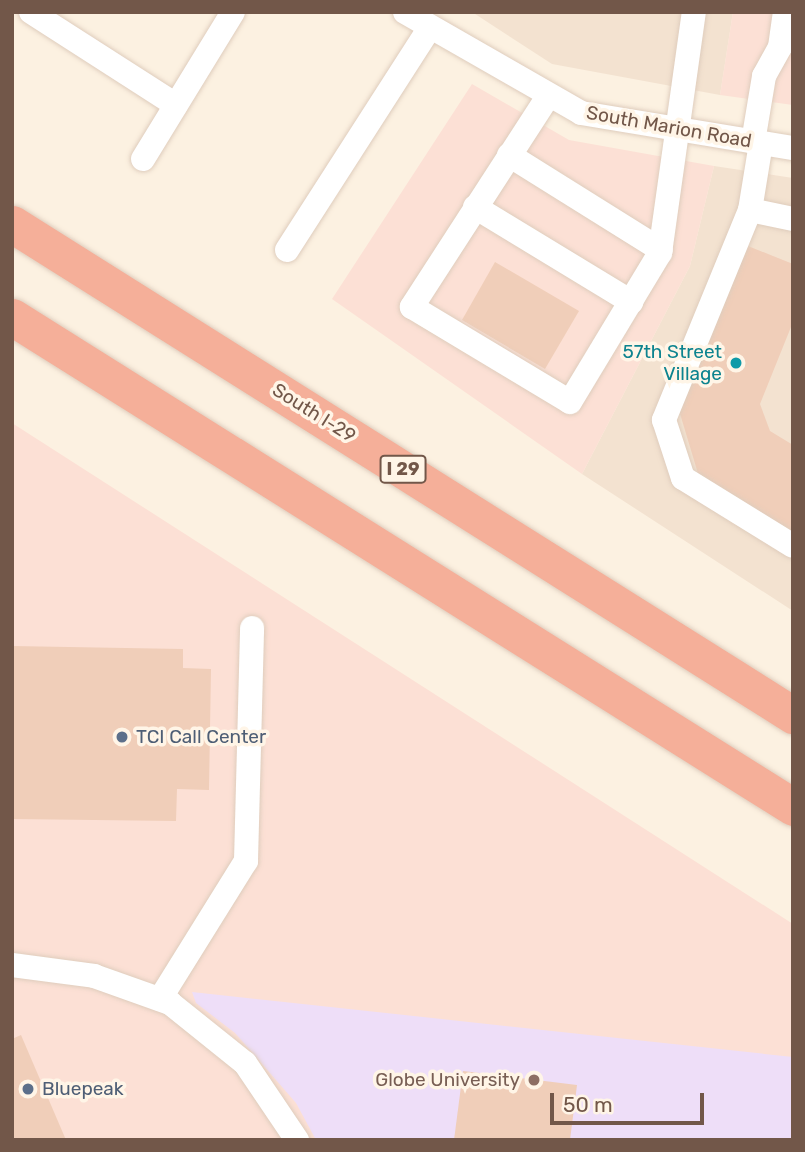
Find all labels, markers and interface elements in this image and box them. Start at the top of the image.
street label: South Marion Road [585,101,753,153]
place label: 57th Street Village [622,341,722,385]
marker: 57th Street Village [728,355,744,371]
street label: South I-29 [268,378,360,448]
road number: I 29 [378,454,428,484]
place label: TCI Call Center [136,726,266,748]
marker: TCI Call Center [114,729,130,745]
place label: Globe University [375,1069,520,1091]
marker: Globe University [526,1072,542,1088]
place label: Bluepeak [42,1078,124,1100]
scale bar [553,1078,707,1122]
marker: Bluepeak [20,1081,36,1097]
text: 50 m [563,1092,613,1117]

